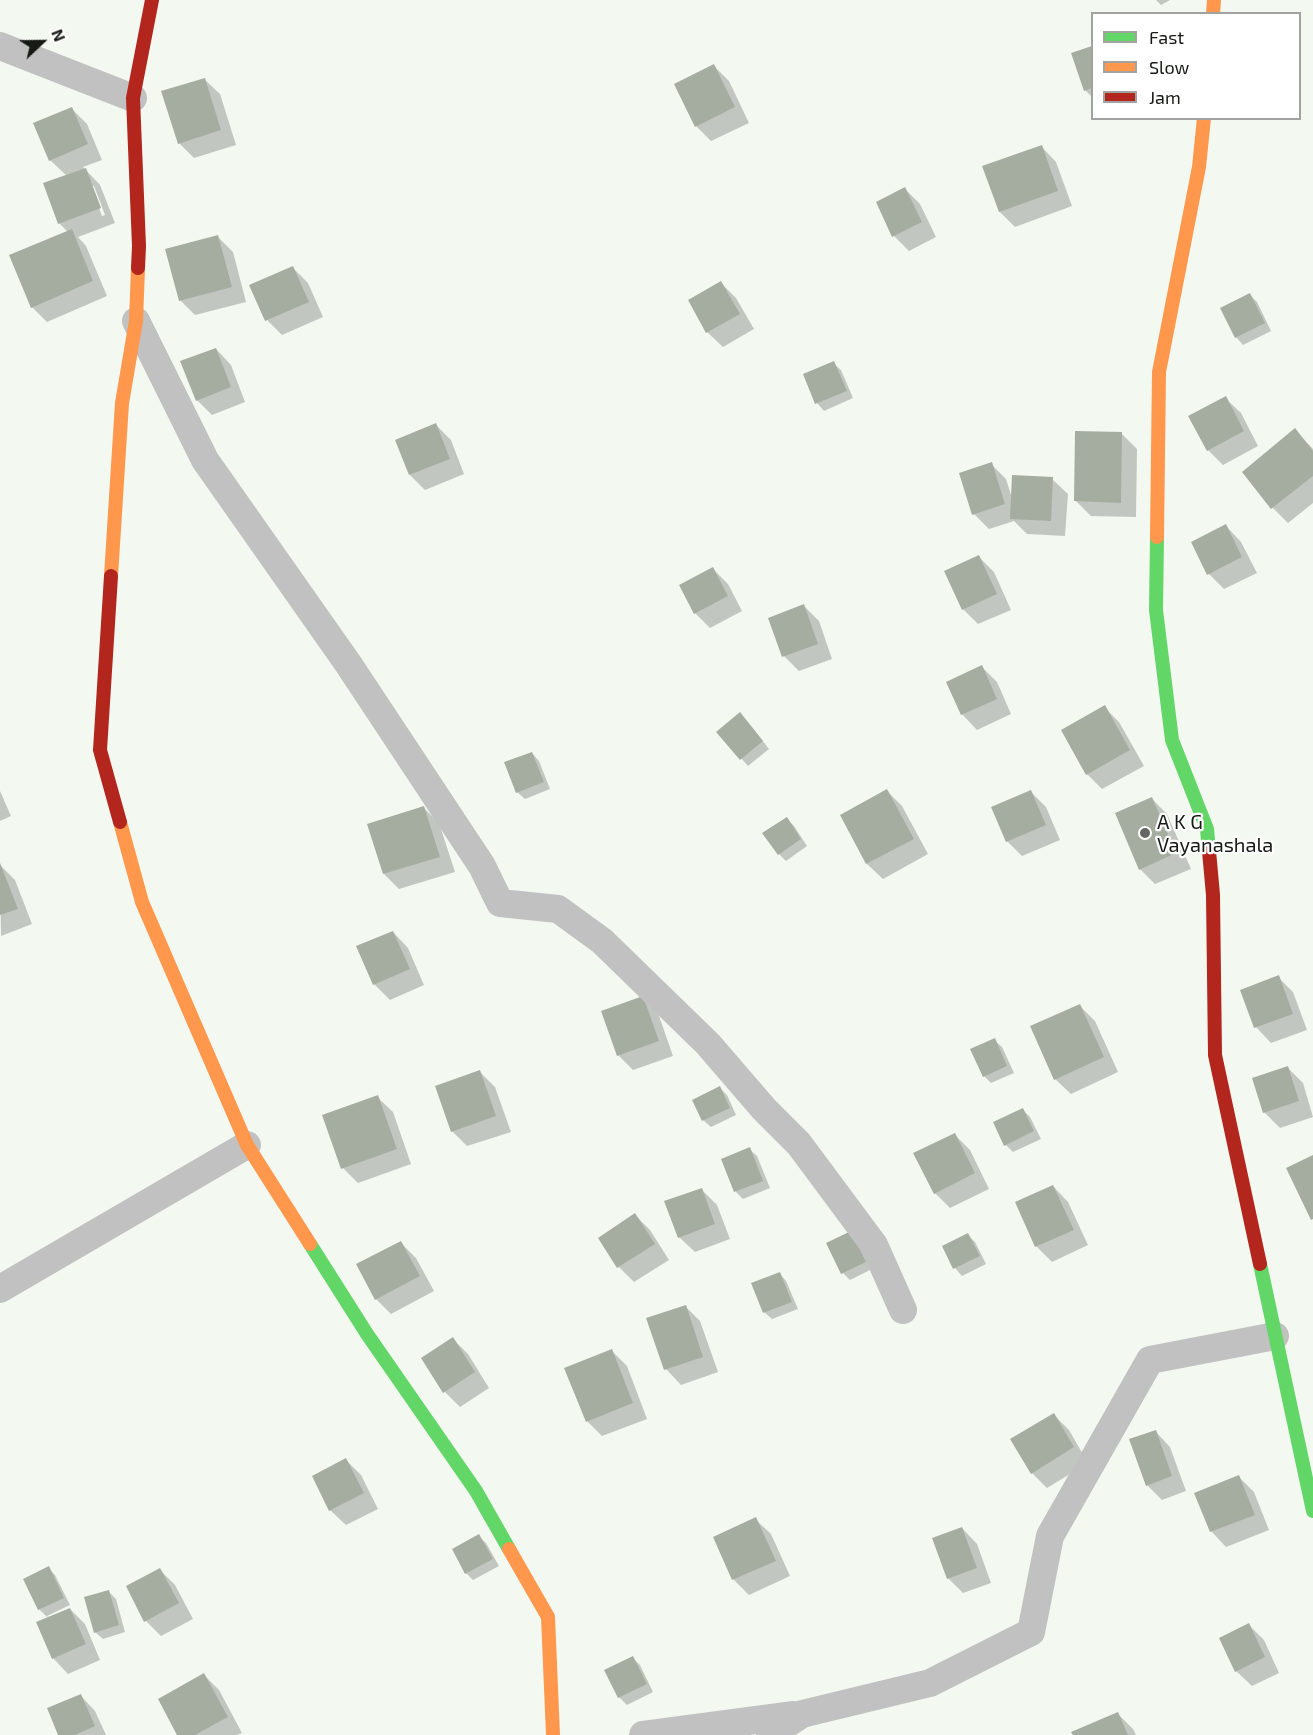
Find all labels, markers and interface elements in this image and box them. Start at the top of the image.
north arrow [12,12,72,72]
legend [1091,12,1301,120]
text: N [48,26,70,44]
text: Fast [1149,26,1184,48]
text: Slow [1149,56,1189,78]
text: Jam [1149,86,1181,108]
place label: A K G Vayanashala [1157,810,1273,857]
marker: A K G Vayanashala [1138,826,1152,840]

